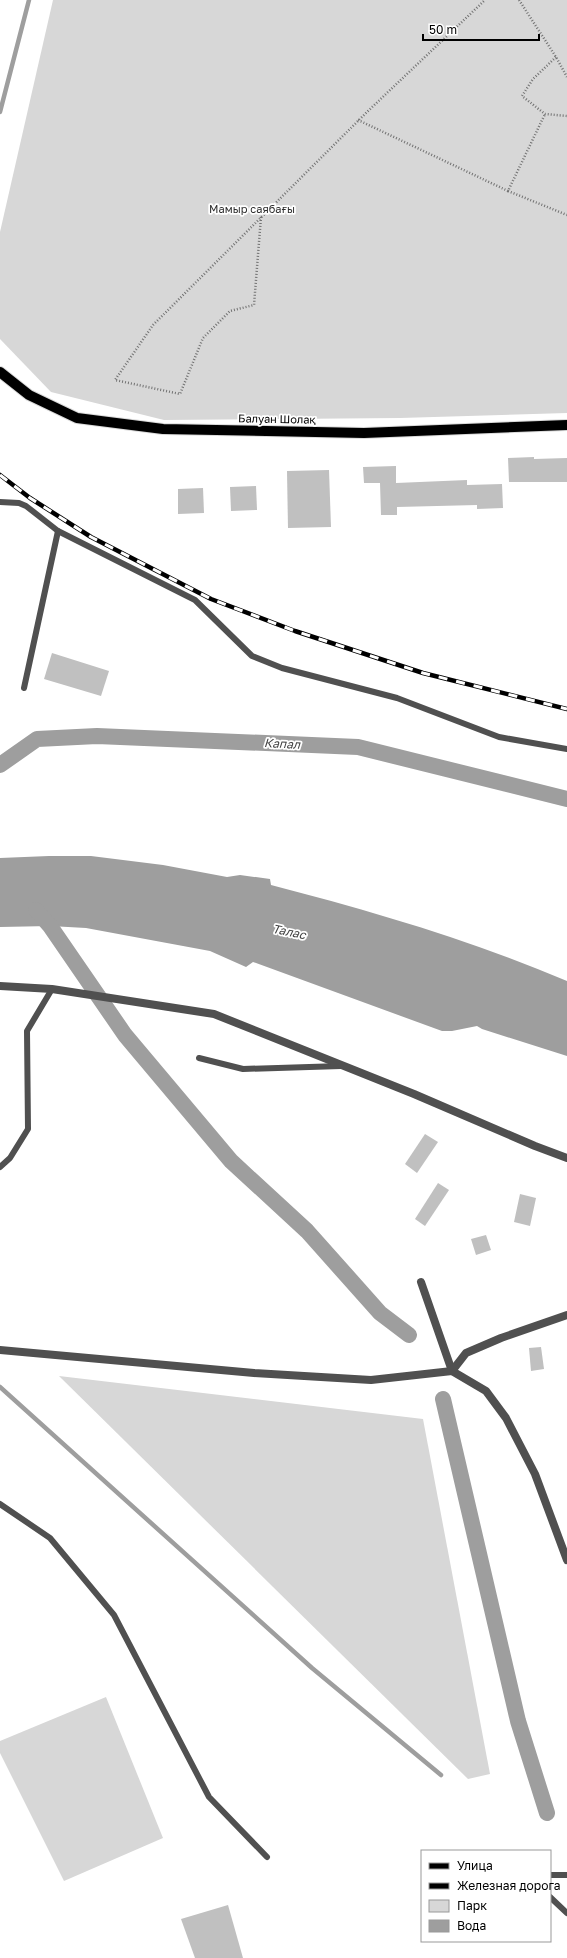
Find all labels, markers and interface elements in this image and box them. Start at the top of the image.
scale bar [423,16,539,42]
text: 50 m [429,22,457,37]
park label: Мамыр саябағы [209,202,295,215]
street label: Балуан Шолақ [238,411,317,426]
water label: Капал [264,735,301,752]
water label: Талас [271,921,308,943]
legend [421,1850,551,1942]
text: Улица [457,1858,493,1873]
text: Железная дорога [457,1878,560,1893]
text: Парк [457,1898,487,1913]
text: Вода [457,1918,486,1933]

